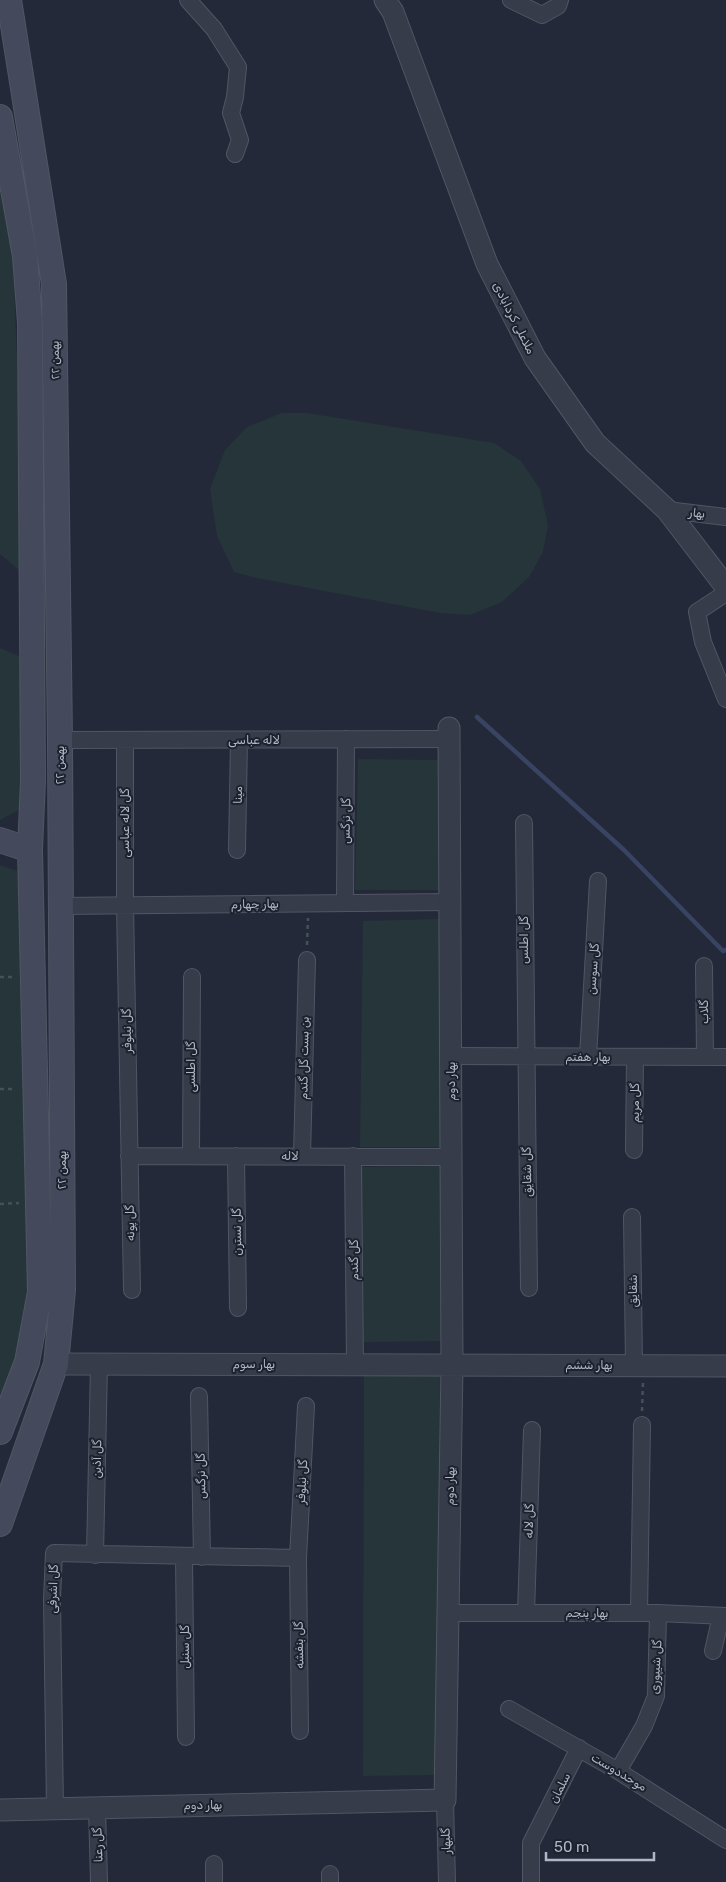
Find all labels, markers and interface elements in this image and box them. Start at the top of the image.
street label: ملاعلی کردابادی [489,280,538,357]
street label: ۲۲ بهمن [48,340,62,380]
street label: بهار [687,505,706,522]
street label: لاله عباسی [228,733,280,748]
street label: ۲۲ بهمن [53,745,67,785]
street label: مینا [231,786,245,804]
street label: گل لاله عباسی [118,788,133,858]
street label: گل نرگس [339,797,354,844]
street label: بهار چهارم [231,897,279,913]
street label: گل اطلس [517,915,531,964]
street label: گل سوسن [584,942,603,995]
street label: گلاب [697,999,711,1024]
street label: گل نیلوفر [120,1008,135,1054]
street label: بن بست گل گندم [296,1016,314,1100]
street label: گل اطلسی [184,1041,199,1093]
street label: بهار هفتم [565,1050,611,1065]
street label: بهار دوم [444,1062,460,1100]
street label: گل مریم [628,1083,643,1123]
street label: گل شقایق [520,1146,535,1197]
street label: لاله [281,1149,299,1163]
street label: ۲۲ بهمن [55,1150,69,1190]
street label: گل پونه [123,1204,138,1241]
street label: گل نسترن [230,1207,245,1256]
street label: گل گندم [347,1239,363,1280]
street label: شقایق [626,1274,641,1308]
street label: بهار سوم [233,1357,275,1373]
street label: بهار ششم [565,1358,613,1373]
street label: گل آذین [90,1439,104,1479]
street label: گل نرگس [194,1452,209,1499]
street label: گل نیلوفر [294,1459,311,1506]
street label: بهار دوم [443,1466,459,1506]
street label: گل لاله [521,1503,537,1538]
street label: گل اشرفی [45,1564,62,1614]
street label: بهار پنجم [565,1606,609,1621]
street label: گل بنفشه [292,1621,306,1669]
street label: گل سنبل [178,1625,192,1669]
street label: گل شیپوری [648,1639,665,1695]
street label: موحددوست [588,1750,650,1795]
street label: سلمان [547,1770,573,1806]
street label: بهار دوم [183,1798,223,1814]
street label: گل رعنا [90,1827,107,1863]
street label: گلبهار [439,1827,454,1855]
scale bar [546,1830,654,1862]
text: 50 m [554,1838,589,1856]

